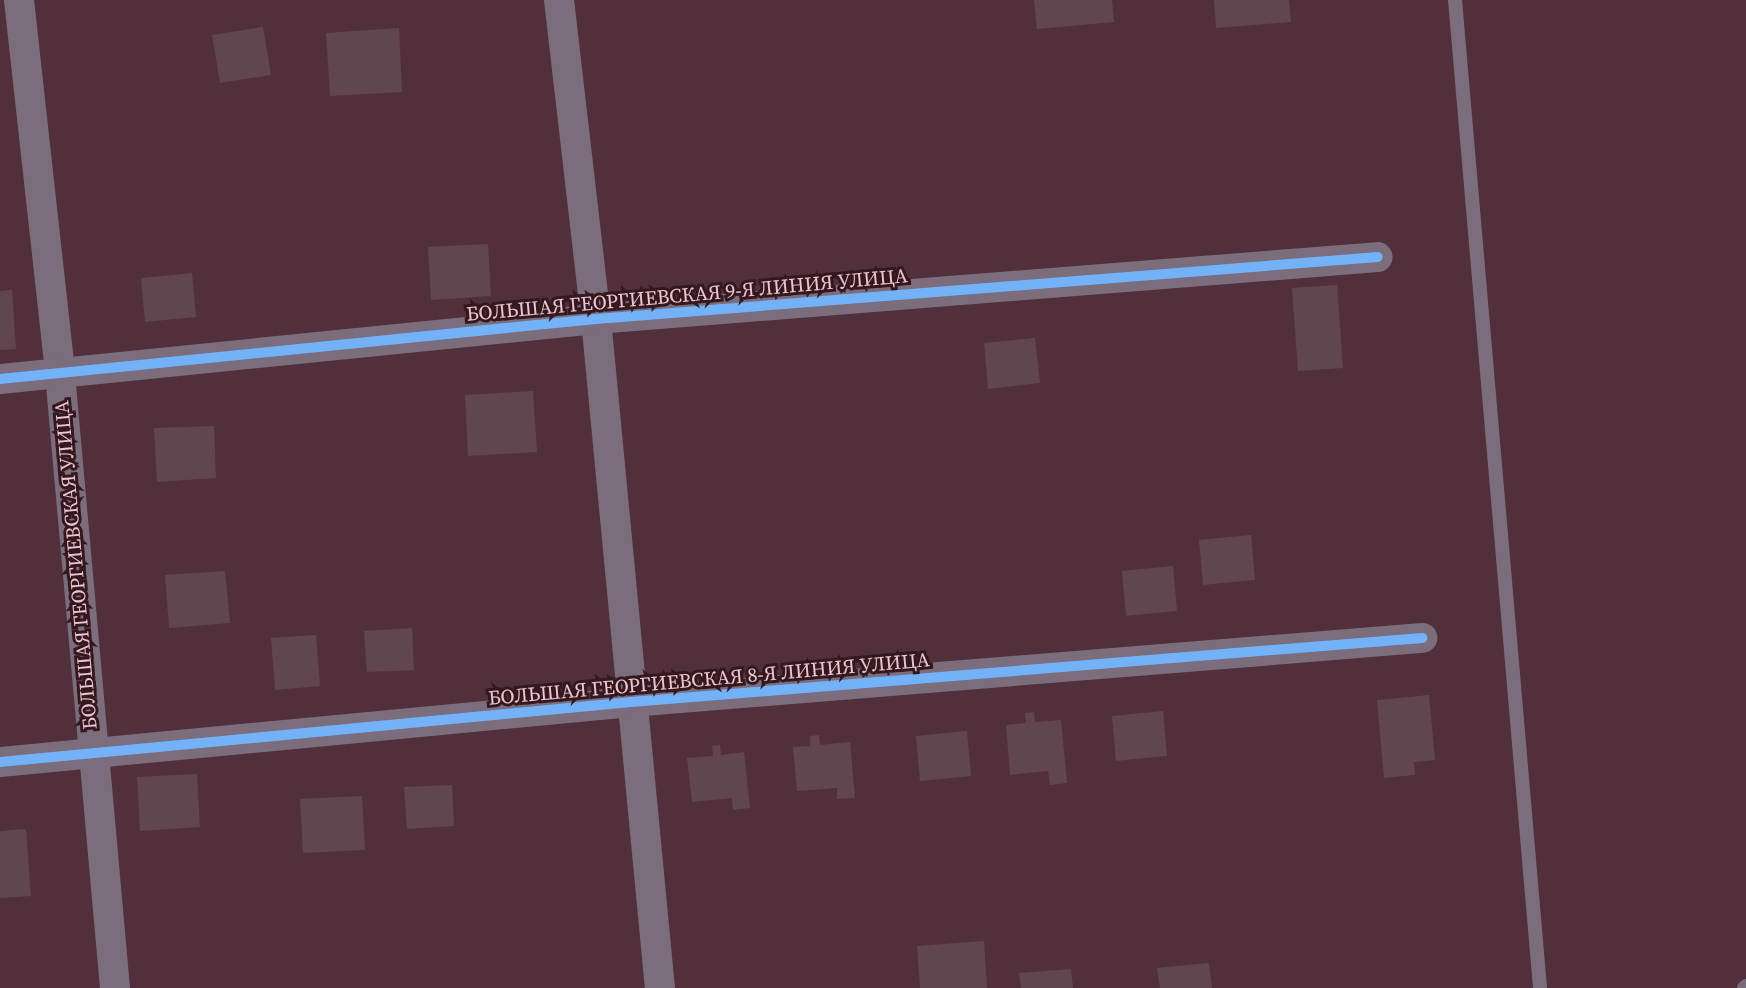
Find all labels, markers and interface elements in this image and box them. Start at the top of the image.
street label: БОЛЬШАЯ ГЕОРГИЕВСКАЯ 9-Я ЛИНИЯ УЛИЦА [465,264,909,326]
street label: БОЛЬШАЯ ГЕОРГИЕВСКАЯ УЛИЦА [50,399,102,731]
street label: БОЛЬШАЯ ГЕОРГИЕВСКАЯ 8-Я ЛИНИЯ УЛИЦА [487,648,931,710]

